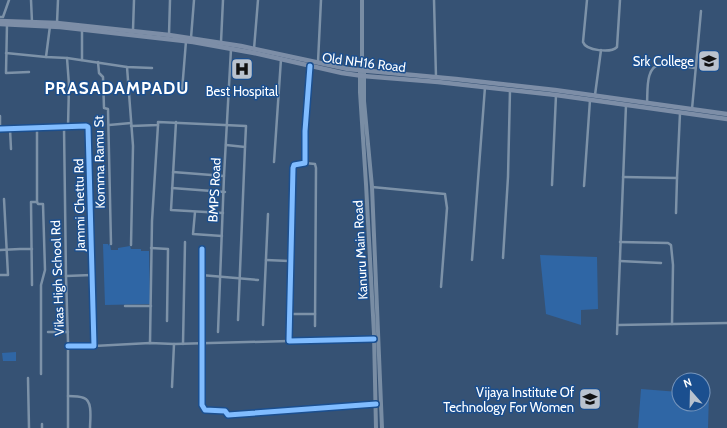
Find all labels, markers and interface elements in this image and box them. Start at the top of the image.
school or university icon: Srk College [696,48,722,74]
street label: Old NH16 Road [321,49,407,75]
place label: Srk College [633,53,694,69]
hospital icon: Best Hospital [229,56,255,82]
district label: PRASADAMPADU [44,78,190,98]
place label: Best Hospital [206,83,278,99]
street label: Komma Ramu St [90,115,108,209]
street label: BMPS Road [204,157,224,223]
street label: Jammi Chettu Rd [70,158,88,253]
street label: Kanuru Main Road [349,200,371,300]
street label: Vikas High School Rd [47,220,67,336]
north arrow [671,372,711,412]
text: N [682,375,694,391]
place label: Vijaya Institute Of Technology For Women [443,384,575,415]
school or university icon: Vijaya Institute Of Technology For Women [577,386,603,412]

